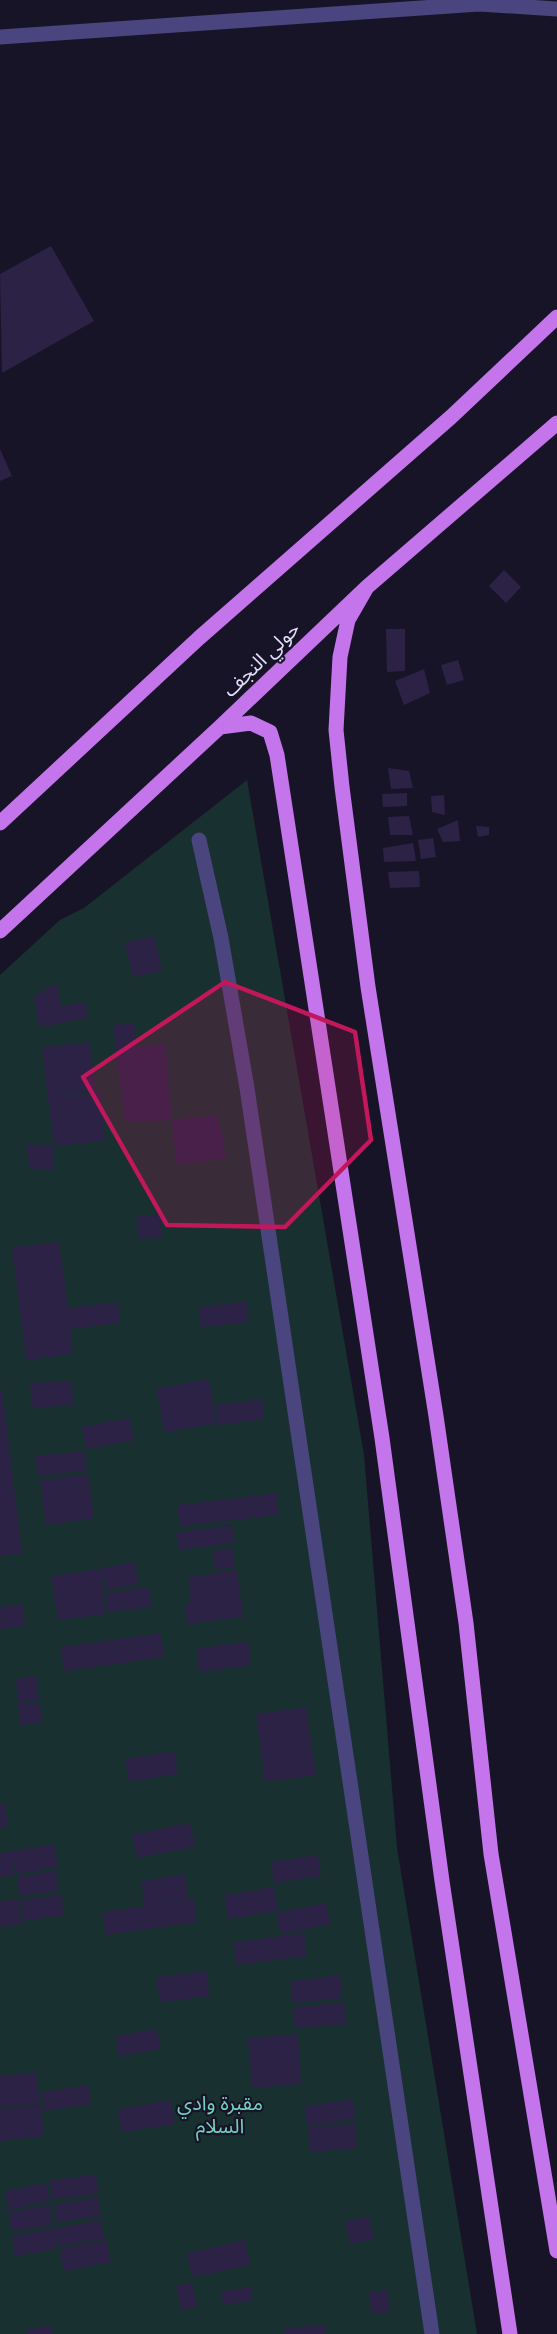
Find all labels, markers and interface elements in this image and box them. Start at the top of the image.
street label: حولي النجف [218,616,307,704]
park label: مقبرة وادي السلام [177,2091,263,2141]

